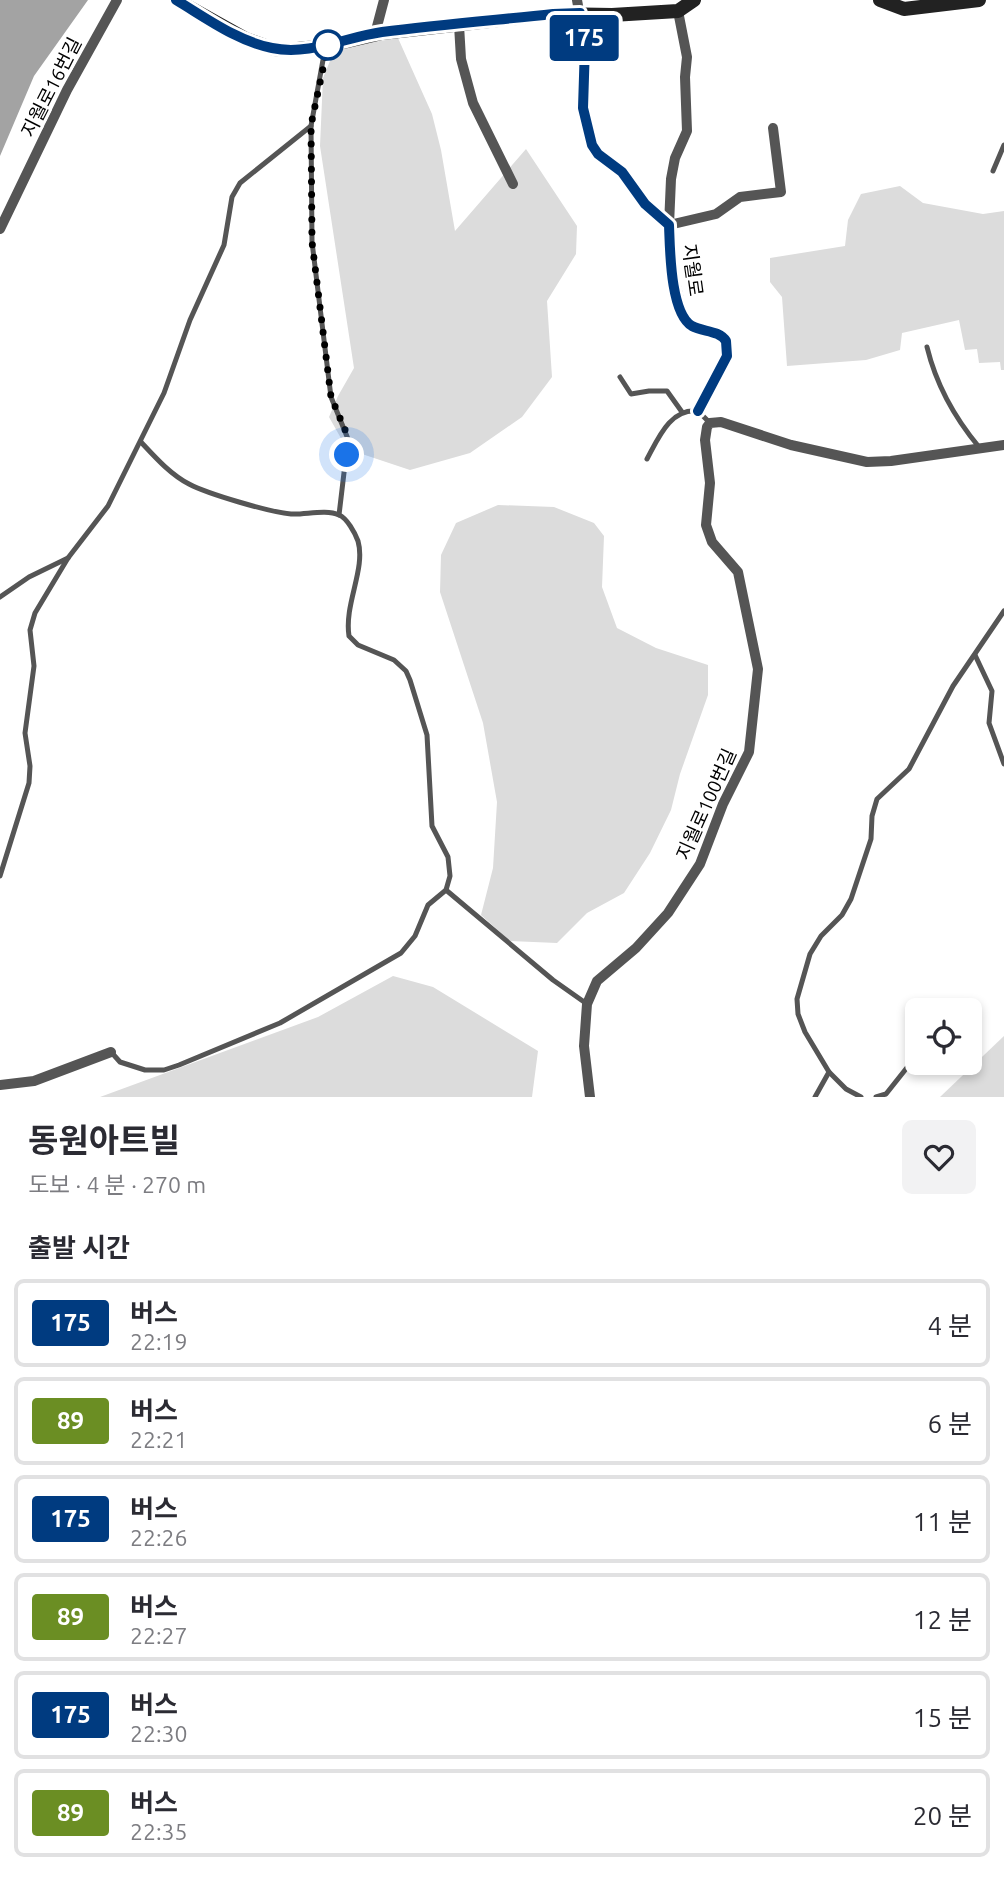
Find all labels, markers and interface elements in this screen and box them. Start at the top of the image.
line badge: 175 [544,15,624,61]
text: 175 [564,24,604,51]
unlabelled marker [313,30,343,60]
street label: 지월로16번길 [16,34,86,140]
street label: 지월로 [678,242,708,298]
your location [329,437,364,472]
street label: 지월로100번길 [672,745,740,863]
map controls [905,998,982,1075]
button: locate [905,998,982,1075]
button: heart [902,1120,976,1194]
text: 동원아트빌 [28,1121,180,1158]
text: 도보 · 4 분 · 270 m [28,1172,206,1197]
text: 출발 시간 [28,1233,130,1262]
text: 버스 [130,1298,178,1327]
text: 175 [50,1309,91,1336]
text: 4 분 [927,1311,972,1340]
text: 22:19 [130,1329,188,1354]
text: 버스 [130,1396,178,1425]
text: 89 [57,1407,84,1434]
text: 6 분 [927,1409,972,1438]
text: 22:21 [130,1427,188,1452]
text: 버스 [130,1494,178,1523]
text: 175 [50,1505,91,1532]
text: 11 분 [913,1507,972,1536]
text: 22:26 [130,1525,188,1550]
text: 버스 [130,1592,178,1621]
text: 89 [57,1603,84,1630]
text: 12 분 [913,1605,972,1634]
text: 22:27 [130,1623,188,1648]
text: 버스 [130,1690,178,1719]
text: 175 [50,1701,91,1728]
text: 15 분 [913,1703,972,1732]
text: 22:30 [130,1721,188,1746]
text: 버스 [130,1788,178,1817]
text: 89 [57,1799,84,1826]
text: 20 분 [913,1801,972,1830]
text: 22:35 [130,1819,188,1844]

